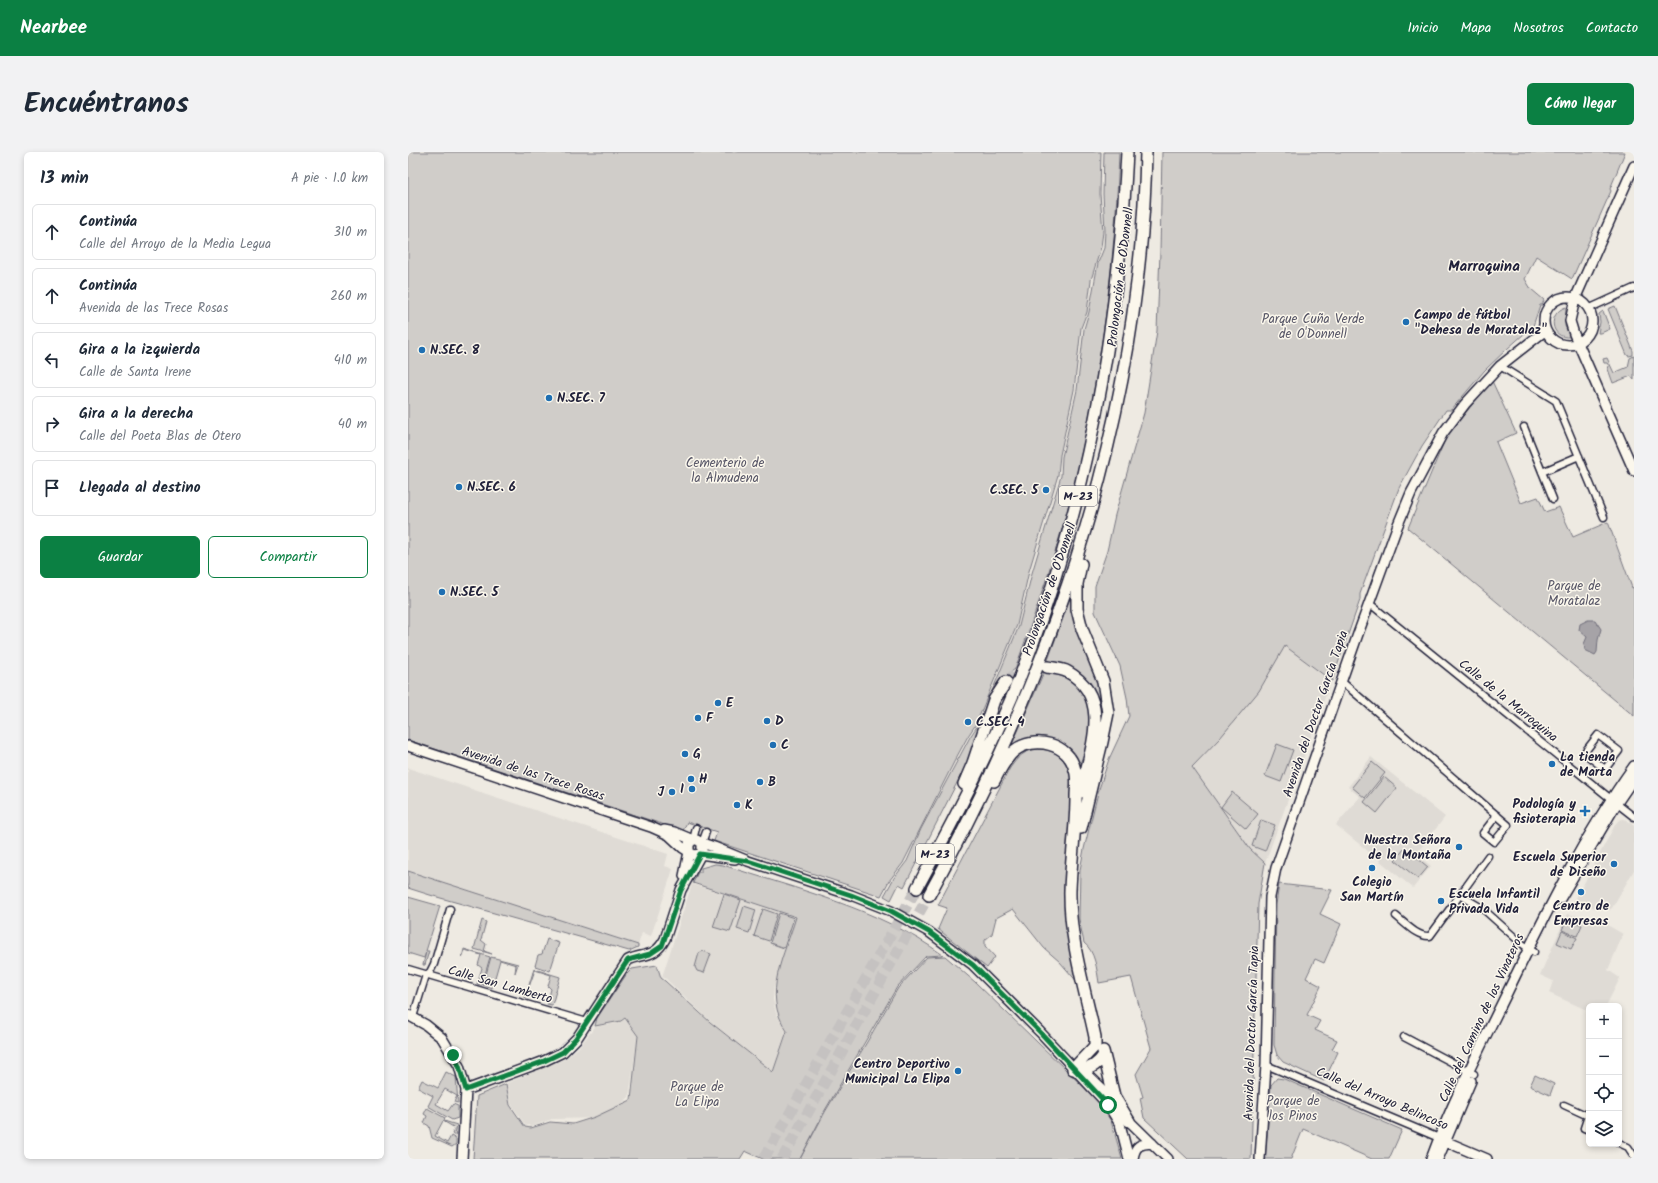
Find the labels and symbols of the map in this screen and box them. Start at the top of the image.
street label: Prolongación de O'Donnell [1102,206,1140,348]
district label: Marroquina [1448,255,1520,279]
place label: Campo de fútbol "Dehesa de Moratalaz" [1414,305,1547,341]
park label: Parque Cuña Verde de O'Donnell [1262,309,1364,345]
marker: Campo de fútbol "Dehesa de Moratalaz" [1401,317,1411,327]
place label: N.SEC. 8 [430,340,480,361]
marker: N.SEC. 8 [417,345,427,355]
place label: N.SEC. 7 [557,388,606,409]
marker: N.SEC. 7 [544,393,554,403]
park label: Cementerio de la Almudena [686,453,764,489]
place label: N.SEC. 6 [467,477,516,498]
place label: C.SEC. 5 [990,480,1039,501]
marker: N.SEC. 6 [454,482,464,492]
marker: C.SEC. 5 [1041,485,1051,495]
road number: M-23 [1059,486,1097,506]
street label: Prolongación de O'Donnell [1017,519,1083,659]
park label: Parque de Moratalaz [1547,576,1601,612]
place label: N.SEC. 5 [450,582,500,603]
marker: N.SEC. 5 [437,587,447,597]
street label: Avenida del Doctor García Tapia [1278,628,1354,800]
street label: Calle de la Marroquina [1454,654,1562,748]
place label: E [726,693,734,714]
marker: E [713,698,723,708]
place label: F [706,708,714,729]
place label: D [775,711,784,732]
place label: C.SEC. 4 [976,712,1025,733]
marker: F [693,713,703,723]
marker: D [762,716,772,726]
marker: C.SEC. 4 [963,717,973,727]
place label: C [781,735,789,756]
marker: C [768,740,778,750]
street label: Avenida de las Trece Rosas [459,741,608,807]
place label: G [693,744,701,765]
place label: La tienda de Marta [1560,747,1616,783]
marker: G [680,749,690,759]
marker: La tienda de Marta [1547,759,1557,769]
place label: H [699,769,708,790]
place label: B [768,772,776,793]
marker: H [686,774,696,784]
marker: B [755,777,765,787]
place label: I [680,779,684,800]
place label: J [658,782,665,803]
marker: I [687,784,697,794]
marker: J [667,787,677,797]
place label: Podología y fisioterapia [1512,794,1576,830]
place label: K [745,795,753,816]
marker: K [732,800,742,810]
marker: Podología y fisioterapia [1579,805,1591,817]
place label: Nuestra Señora de la Montaña [1364,830,1451,866]
marker: Nuestra Señora de la Montaña [1454,842,1464,852]
road number: M-23 [916,844,954,864]
place label: Escuela Superior de Diseño [1513,847,1607,883]
marker: Escuela Superior de Diseño [1609,859,1619,869]
marker: Colegio San Martín [1367,863,1377,873]
place label: Colegio San Martín [1340,872,1404,908]
place label: Escuela Infantil Privada Vida [1449,884,1540,920]
marker: Centro de Empresas [1576,887,1586,897]
marker: Escuela Infantil Privada Vida [1436,896,1446,906]
place label: Centro de Empresas [1553,896,1610,932]
street label: Calle del Camino de los Vinateros [1434,930,1531,1106]
street label: Avenida del Doctor García Tapia [1238,945,1266,1121]
street label: Calle San Lamberto [445,960,555,1010]
route end [444,1046,462,1064]
place label: Centro Deportivo Municipal La Elipa [845,1054,950,1090]
street label: Calle del Arroyo Belincoso [1312,1062,1452,1136]
marker: Centro Deportivo Municipal La Elipa [953,1066,963,1076]
park label: Parque de La Elipa [670,1077,724,1113]
park label: Parque de los Pinos [1266,1091,1320,1127]
route start [1099,1096,1117,1114]

